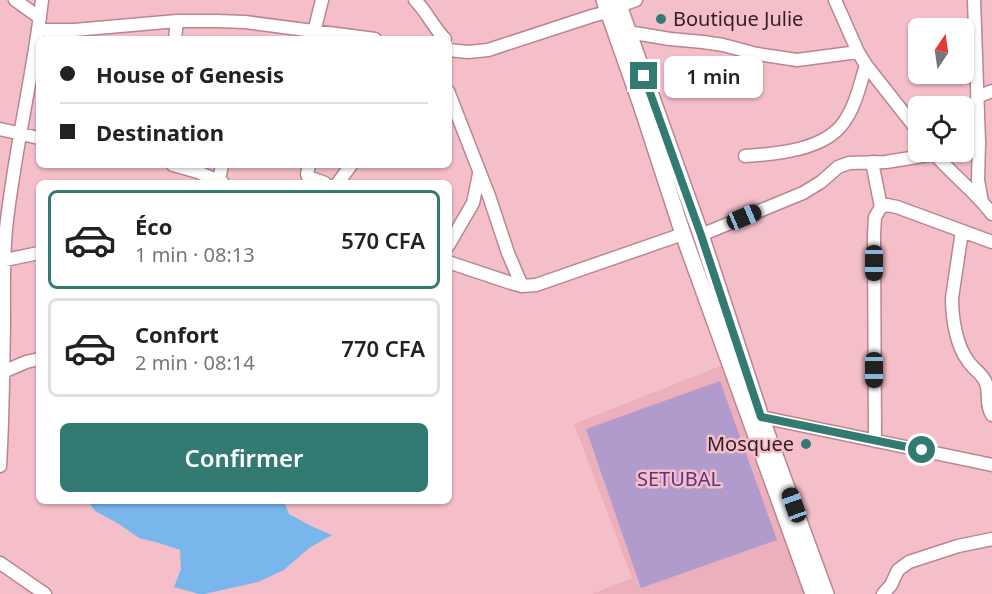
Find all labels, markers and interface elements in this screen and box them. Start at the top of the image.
place label: Boutique Julie [673,5,803,32]
marker: Boutique Julie [654,12,668,26]
north arrow [908,18,974,84]
map controls [908,18,974,162]
callout: 1 min [665,55,764,97]
text: House of Genesis [96,59,284,89]
route end [630,62,657,89]
text: 1 min [686,63,741,90]
button: locate [908,96,974,162]
text: Destination [96,117,224,147]
car [724,202,764,232]
text: Éco [135,211,172,241]
icon: car [63,213,117,267]
text: 570 CFA [341,225,425,255]
text: 1 min · 08:13 [135,241,255,268]
car [865,245,883,281]
text: Confort [135,319,219,349]
icon: car [63,321,117,375]
text: 770 CFA [341,333,425,363]
text: 2 min · 08:14 [135,349,255,376]
car [865,352,883,388]
button: Confirmer [60,423,428,492]
place label: Mosquee [707,430,794,457]
route start [908,436,935,463]
marker: Mosquee [799,437,813,451]
park label: SETUBAL [637,465,721,492]
car [779,485,809,525]

